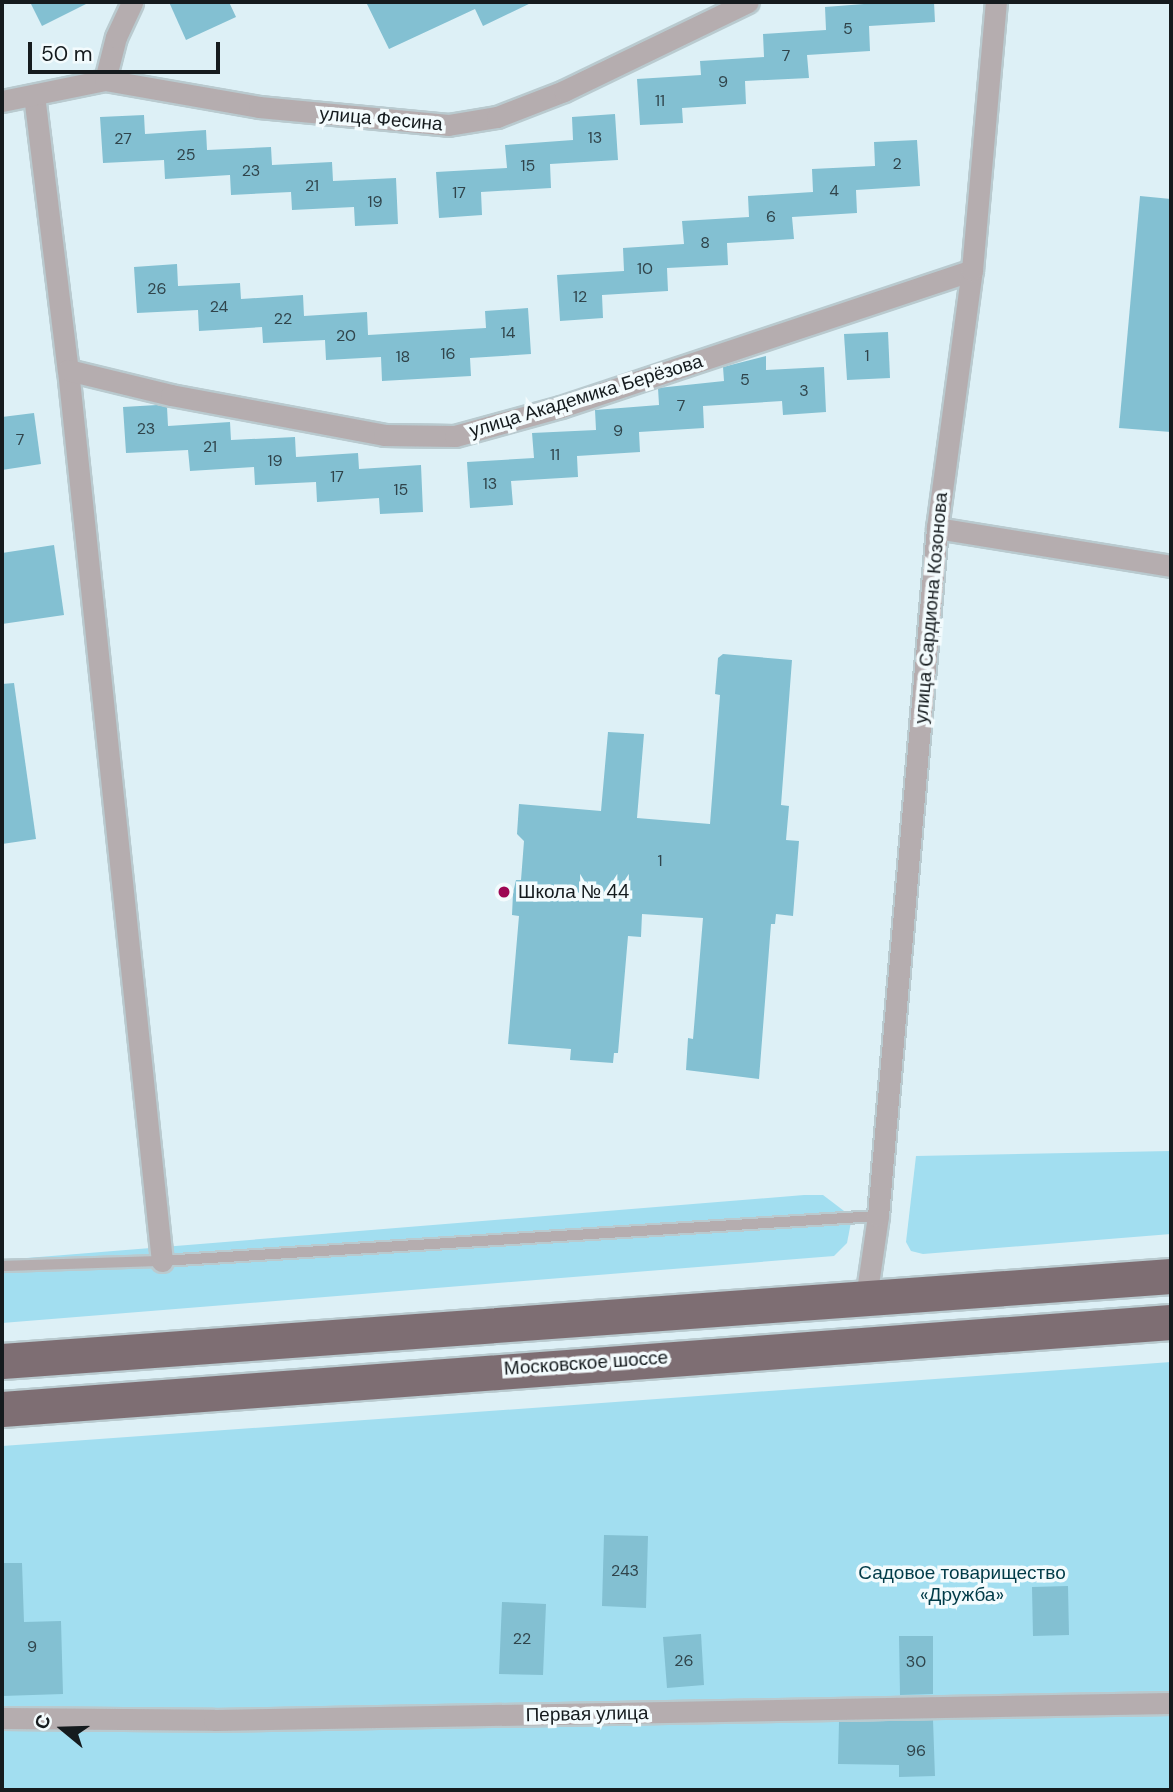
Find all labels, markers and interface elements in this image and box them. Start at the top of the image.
house number: 5 [843,19,853,39]
scale bar [32,28,224,72]
text: 50 m [41,40,92,68]
house number: 7 [782,46,790,66]
house number: 9 [718,72,728,92]
house number: 11 [655,91,665,111]
street label: улица Фесина [319,102,443,136]
house number: 13 [588,128,602,148]
house number: 27 [114,129,132,149]
house number: 25 [177,145,195,165]
house number: 2 [892,154,902,174]
house number: 15 [521,156,535,176]
house number: 23 [242,161,260,181]
house number: 21 [305,176,319,196]
house number: 4 [829,181,839,201]
house number: 17 [452,183,466,203]
house number: 19 [367,192,383,212]
house number: 6 [766,207,776,227]
house number: 8 [700,233,710,253]
house number: 10 [637,259,653,279]
house number: 26 [147,279,167,299]
house number: 12 [573,287,587,307]
house number: 24 [210,297,228,317]
house number: 22 [274,309,292,329]
house number: 14 [501,323,515,343]
house number: 20 [336,326,356,346]
house number: 16 [440,344,456,364]
house number: 1 [865,346,869,366]
house number: 18 [396,347,410,367]
street label: улица Академика Берёзова [467,350,705,442]
house number: 5 [740,370,750,390]
house number: 3 [799,381,809,401]
house number: 7 [677,396,685,416]
house number: 23 [137,419,155,439]
house number: 9 [613,421,623,441]
house number: 7 [16,430,24,450]
house number: 21 [203,437,217,457]
house number: 11 [550,445,560,465]
house number: 19 [267,451,283,471]
house number: 17 [330,467,344,487]
house number: 13 [483,474,497,494]
house number: 15 [394,480,408,500]
street label: улица Сардиона Козонова [910,491,952,725]
house number: 1 [658,851,662,871]
place label: Школа № 44 [518,881,629,903]
marker: Школа № 44 [496,884,512,900]
street label: Московское шоссе [503,1346,669,1380]
house number: 243 [611,1561,639,1581]
park label: Садовое товарищество «Дружба» [858,1562,1066,1606]
house number: 22 [513,1629,531,1649]
house number: 9 [27,1637,37,1657]
house number: 26 [674,1651,694,1671]
house number: 30 [906,1652,926,1672]
north arrow [28,1694,98,1764]
street label: Первая улица [525,1702,649,1726]
text: С [29,1711,57,1733]
house number: 96 [906,1741,926,1761]

